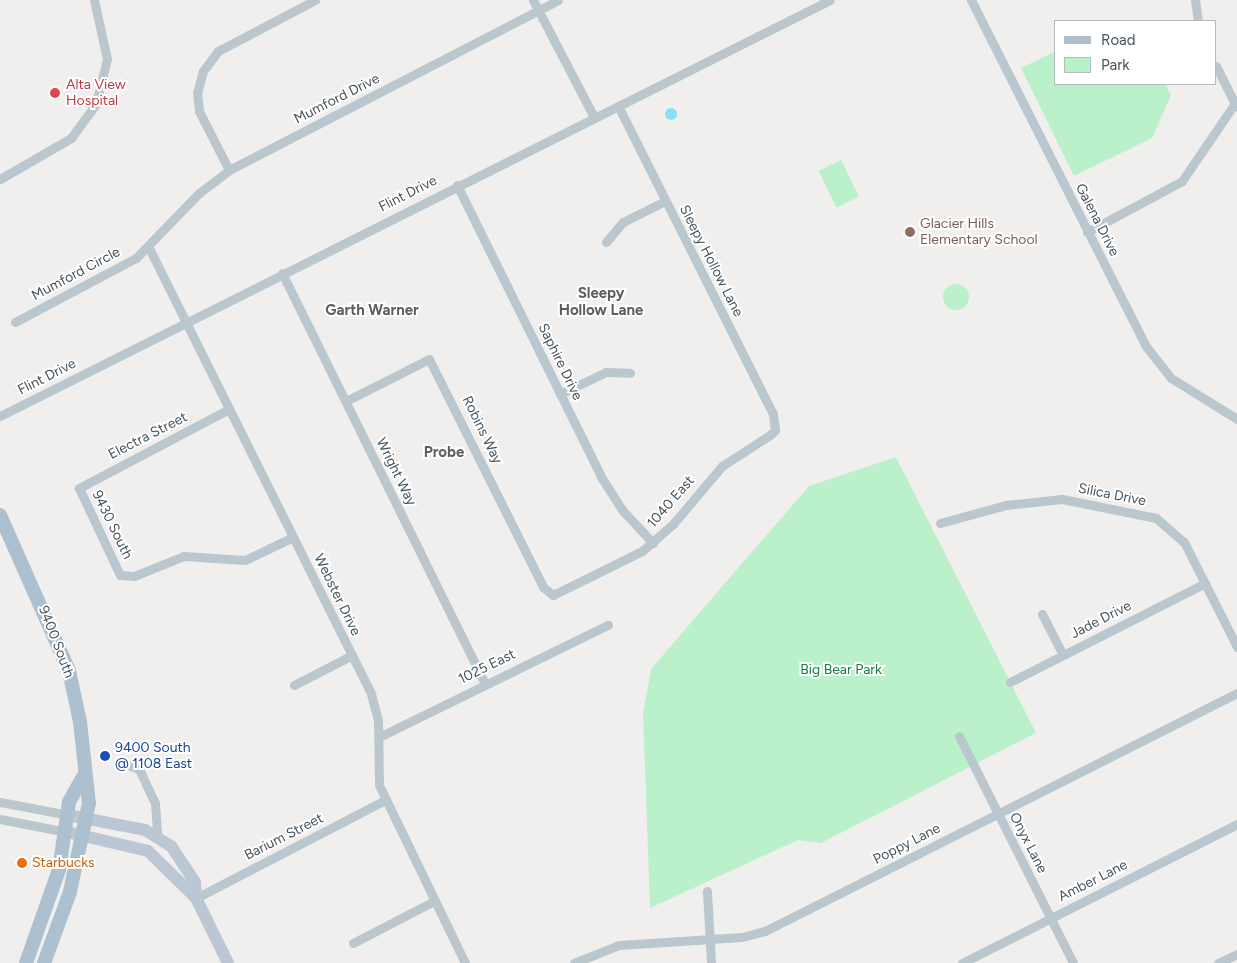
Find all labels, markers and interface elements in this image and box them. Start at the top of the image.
legend [1054,20,1217,85]
text: Road [1101,31,1136,49]
text: Park [1101,56,1130,74]
street label: Mumford Drive [291,70,383,128]
place label: Alta View Hospital [66,77,126,110]
marker: Alta View Hospital [48,86,62,100]
street label: Flint Drive [376,172,440,216]
street label: Galena Drive [1072,181,1122,259]
street label: Sleepy Hollow Lane [676,202,746,320]
place label: Glacier Hills Elementary School [920,216,1038,248]
marker: Glacier Hills Elementary School [904,226,916,238]
street label: Mumford Circle [29,244,123,304]
district label: Sleepy Hollow Lane [559,284,643,319]
district label: Garth Warner [325,302,419,320]
street label: Saphire Drive [534,321,586,403]
street label: Flint Drive [15,355,79,399]
street label: Robins Way [458,393,506,467]
street label: Electra Street [106,409,190,463]
street label: Wright Way [372,435,420,509]
district label: Probe [424,444,464,462]
street label: 1040 East [644,473,698,531]
street label: Silica Drive [1077,480,1147,510]
street label: 9430 South [88,488,136,562]
street label: Webster Drive [310,551,364,639]
street label: Jade Drive [1068,598,1134,642]
street label: 9400 South [35,604,77,680]
street label: 1025 East [456,646,518,688]
park label: Big Bear Park [800,662,882,678]
place label: 9400 South @ 1108 East [115,740,192,772]
marker: 9400 South @ 1108 East [99,750,111,762]
street label: Barium Street [242,810,326,864]
street label: Onyx Lane [1006,810,1050,876]
street label: Poppy Lane [871,820,943,868]
place label: Starbucks [32,855,95,871]
street label: Amber Lane [1056,856,1130,906]
marker: Starbucks [16,857,28,869]

